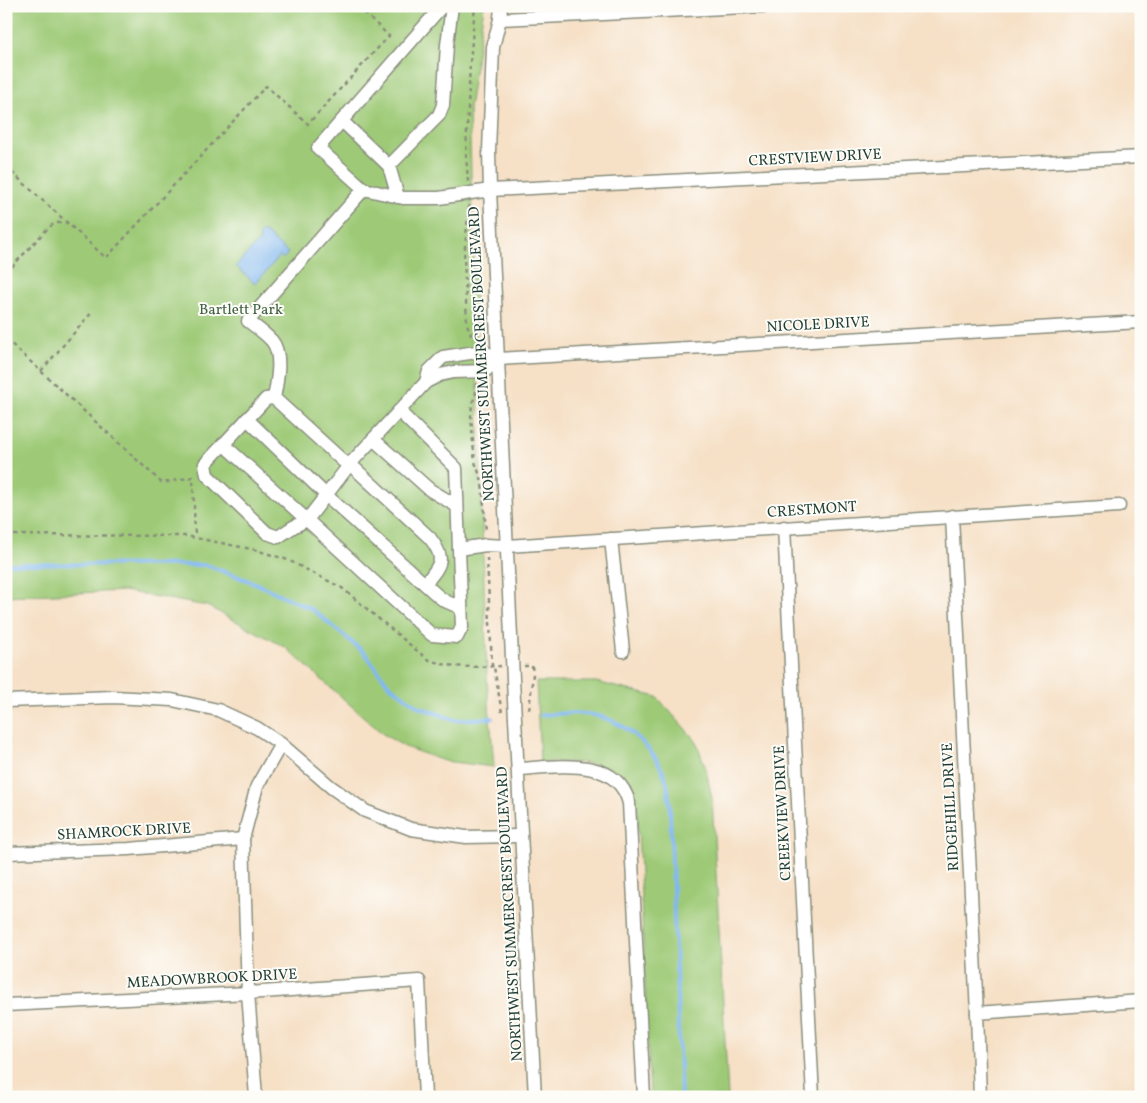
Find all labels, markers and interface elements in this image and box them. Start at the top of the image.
street label: CRESTVIEW DRIVE [748,145,882,172]
street label: NORTHWEST SUMMERCREST BOULEVARD [464,206,501,502]
park label: Bartlett Park [199,300,283,321]
street label: NICOLE DRIVE [766,312,870,339]
street label: CRESTMONT [767,497,858,524]
street label: RIDGEHILL DRIVE [938,742,965,872]
street label: CREEKVIEW DRIVE [769,745,798,881]
street label: NORTHWEST SUMMERCREST BOULEVARD [492,766,529,1062]
street label: SHAMROCK DRIVE [57,819,192,846]
street label: MEADOWBROOK DRIVE [126,965,298,994]

